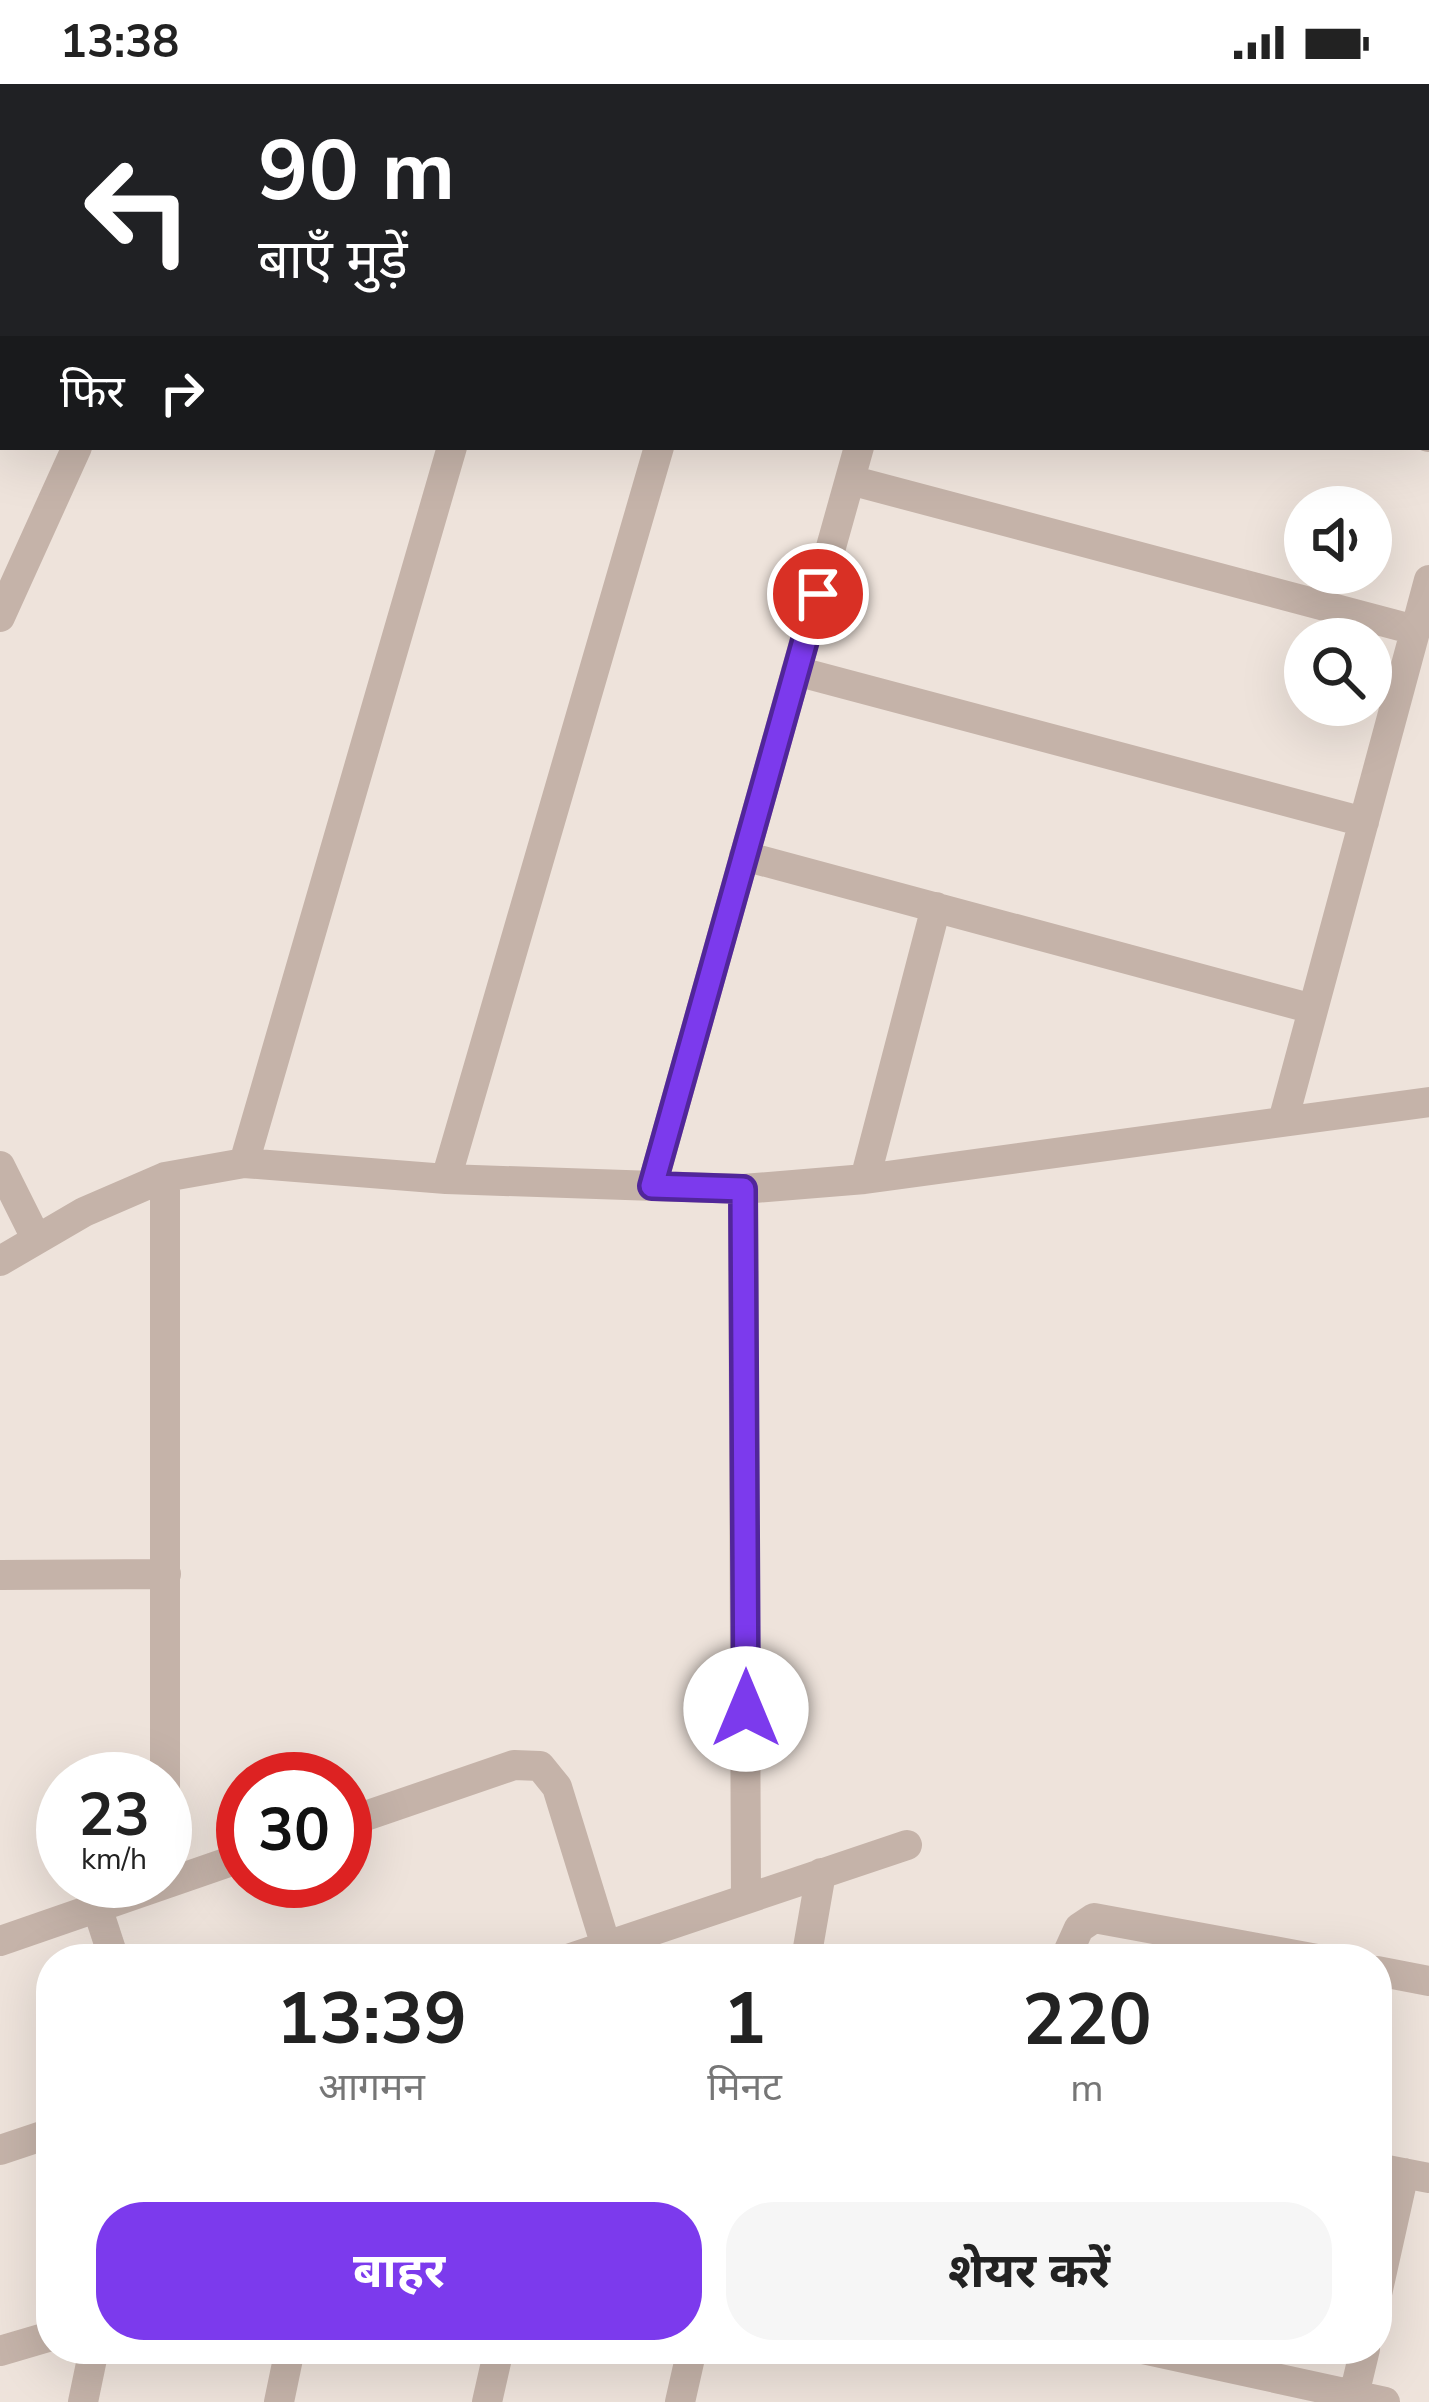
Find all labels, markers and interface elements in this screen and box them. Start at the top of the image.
text: 13:38 [60,12,179,73]
text: 90 m [258,114,455,229]
icon: left [60,132,216,288]
text: बाएँ मुड़ें [258,223,408,297]
icon: right [149,360,215,426]
text: फिर [60,362,125,423]
map controls [1284,486,1392,726]
button: sound [1284,486,1392,594]
pin [767,543,869,645]
icon: arrive [785,561,851,627]
button: search [1284,618,1392,726]
position arrow [683,1646,809,1772]
speed limit sign: 30 [216,1752,372,1908]
text: 23 [78,1774,150,1856]
text: km/h [81,1839,147,1880]
text: 13:39 [276,1970,467,2068]
text: 1 [723,1970,766,2068]
text: 220 [1022,1971,1152,2069]
text: आगमन [318,2061,425,2114]
text: मिनट [707,2061,782,2114]
text: m [1070,2062,1104,2115]
button: बाहर [96,2202,702,2340]
button: शेयर करें [726,2202,1332,2340]

